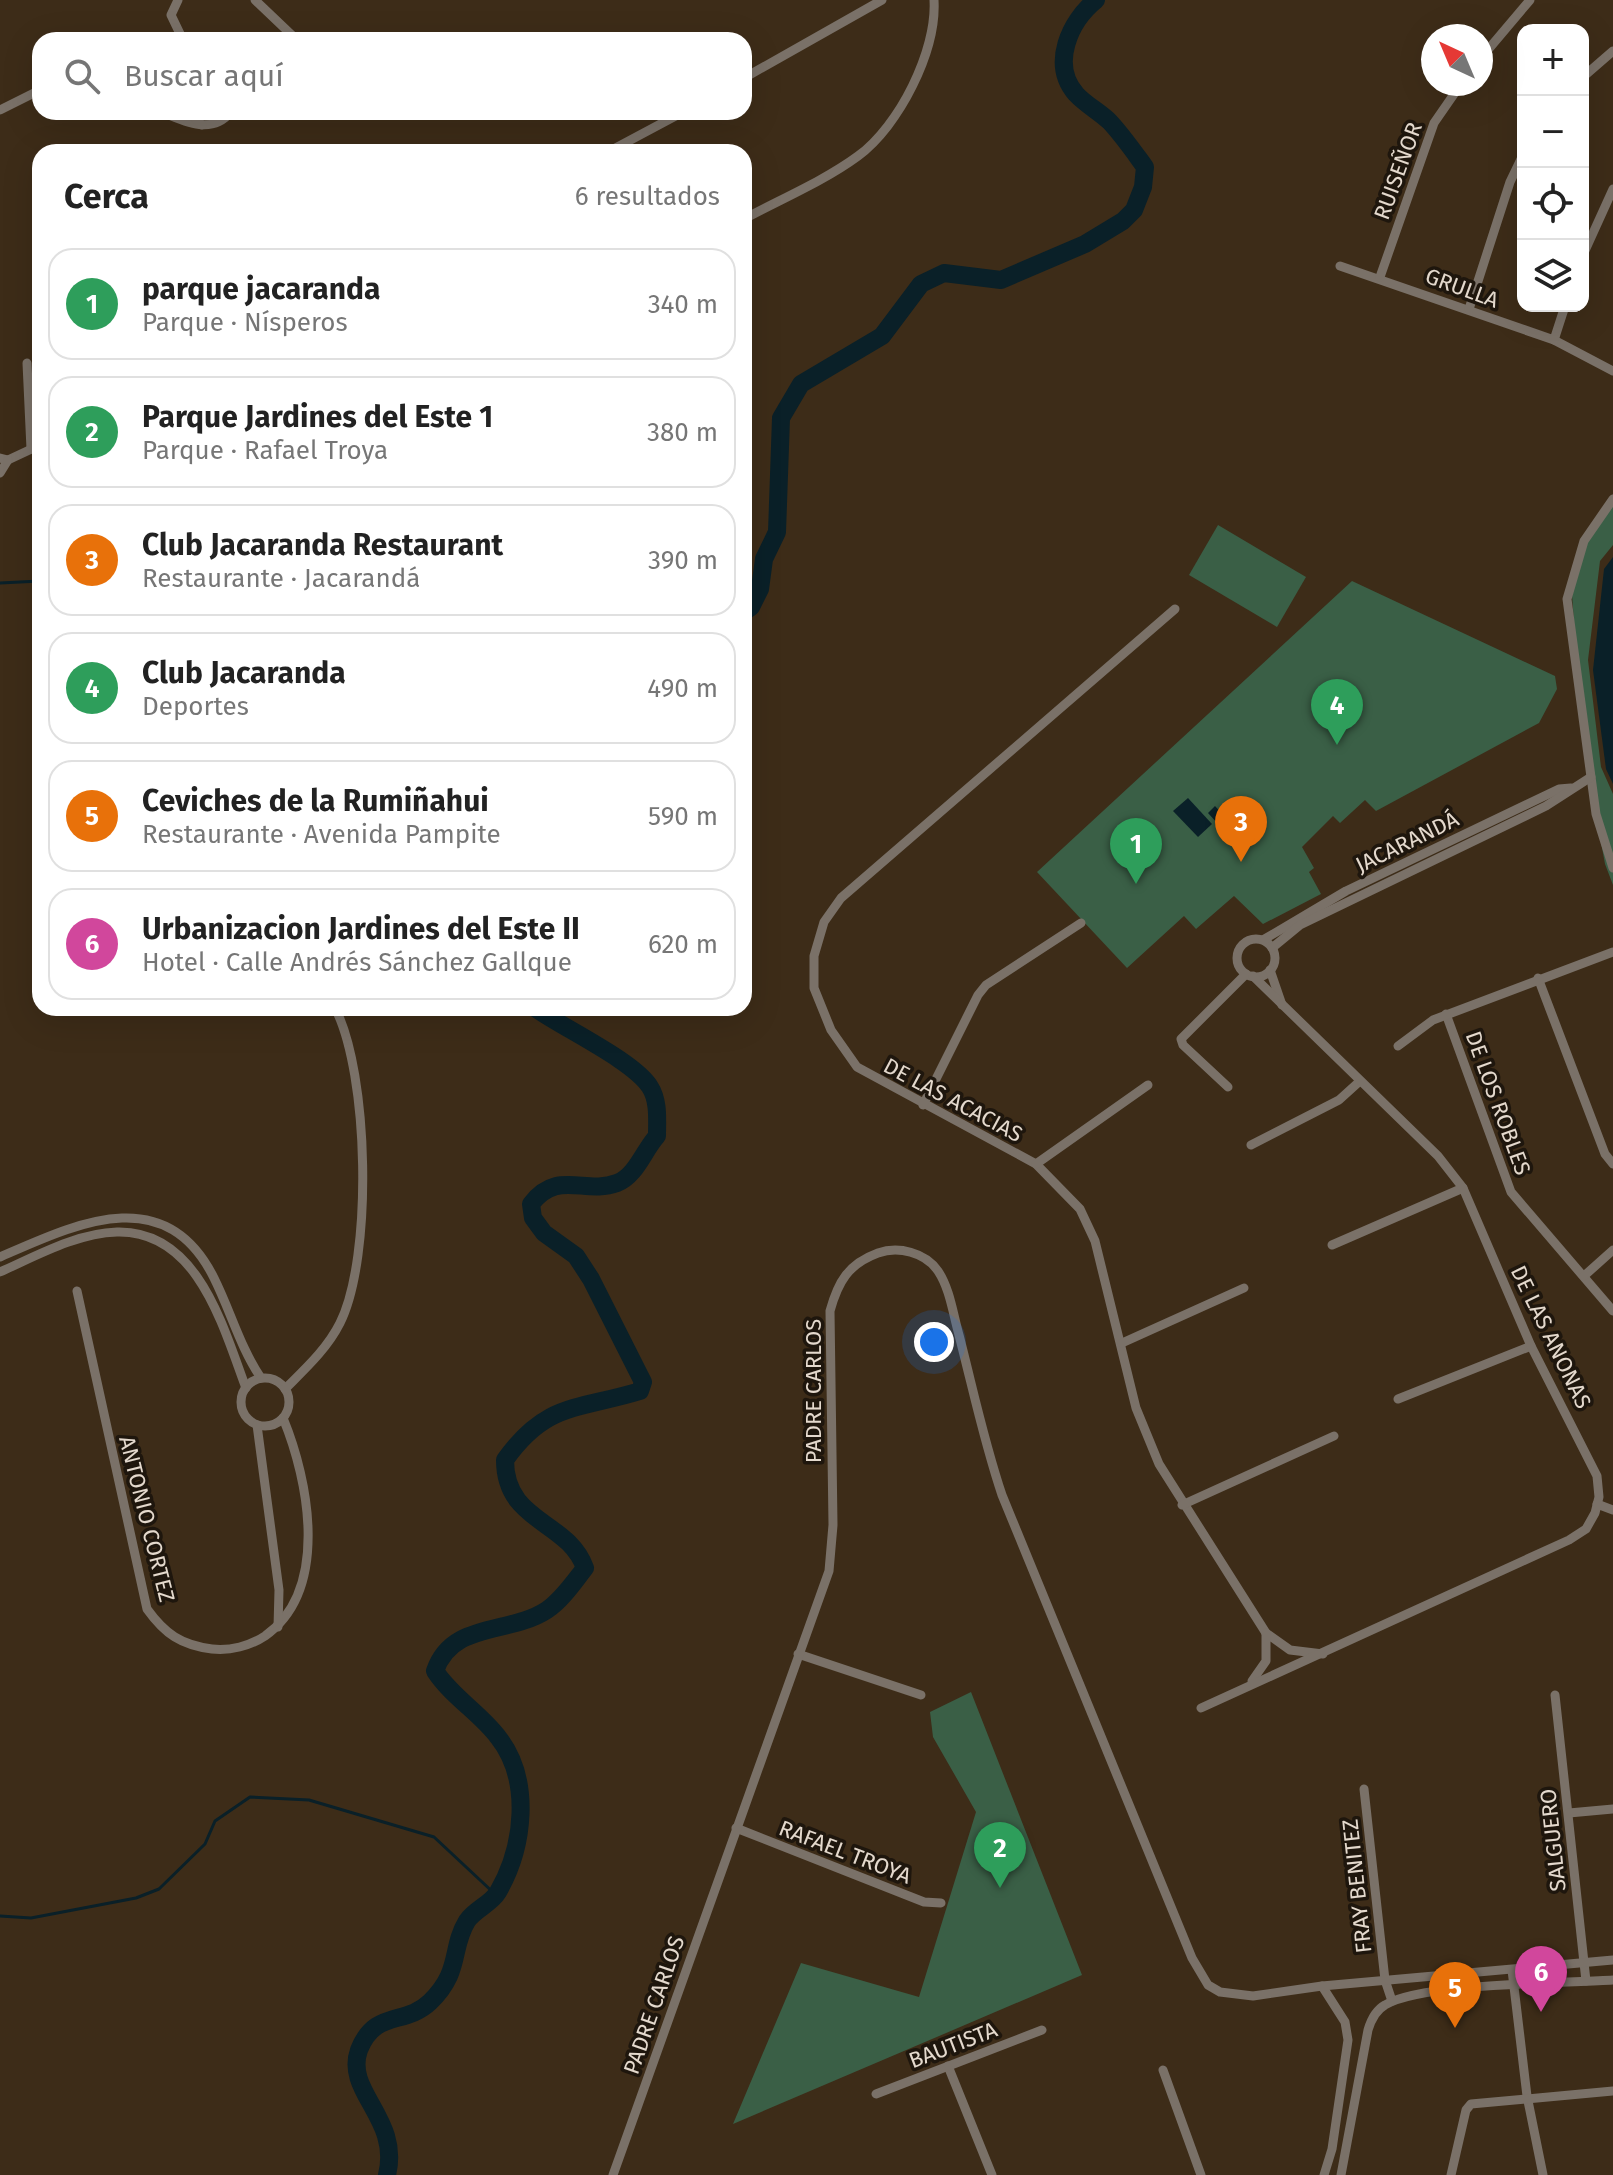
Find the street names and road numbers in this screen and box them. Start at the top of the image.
street label: RUISEÑOR [1368,119,1428,223]
street label: GRULLA [1422,262,1503,314]
street label: JACARANDÁ [1351,805,1463,879]
street label: DE LOS ROBLES [1459,1027,1537,1179]
street label: DE LAS ACACIAS [879,1052,1027,1148]
street label: DE LAS ANONAS [1505,1261,1597,1413]
street label: PADRE CARLOS [800,1319,827,1463]
street label: ANTONIO CORTEZ [113,1433,181,1605]
street label: SALGUERO [1534,1787,1572,1893]
street label: RAFAEL TROYA [775,1814,915,1890]
street label: FRAY BENITEZ [1337,1818,1377,1954]
street label: PADRE CARLOS [618,1932,690,2078]
street label: BAUTISTA [905,2016,1001,2074]

